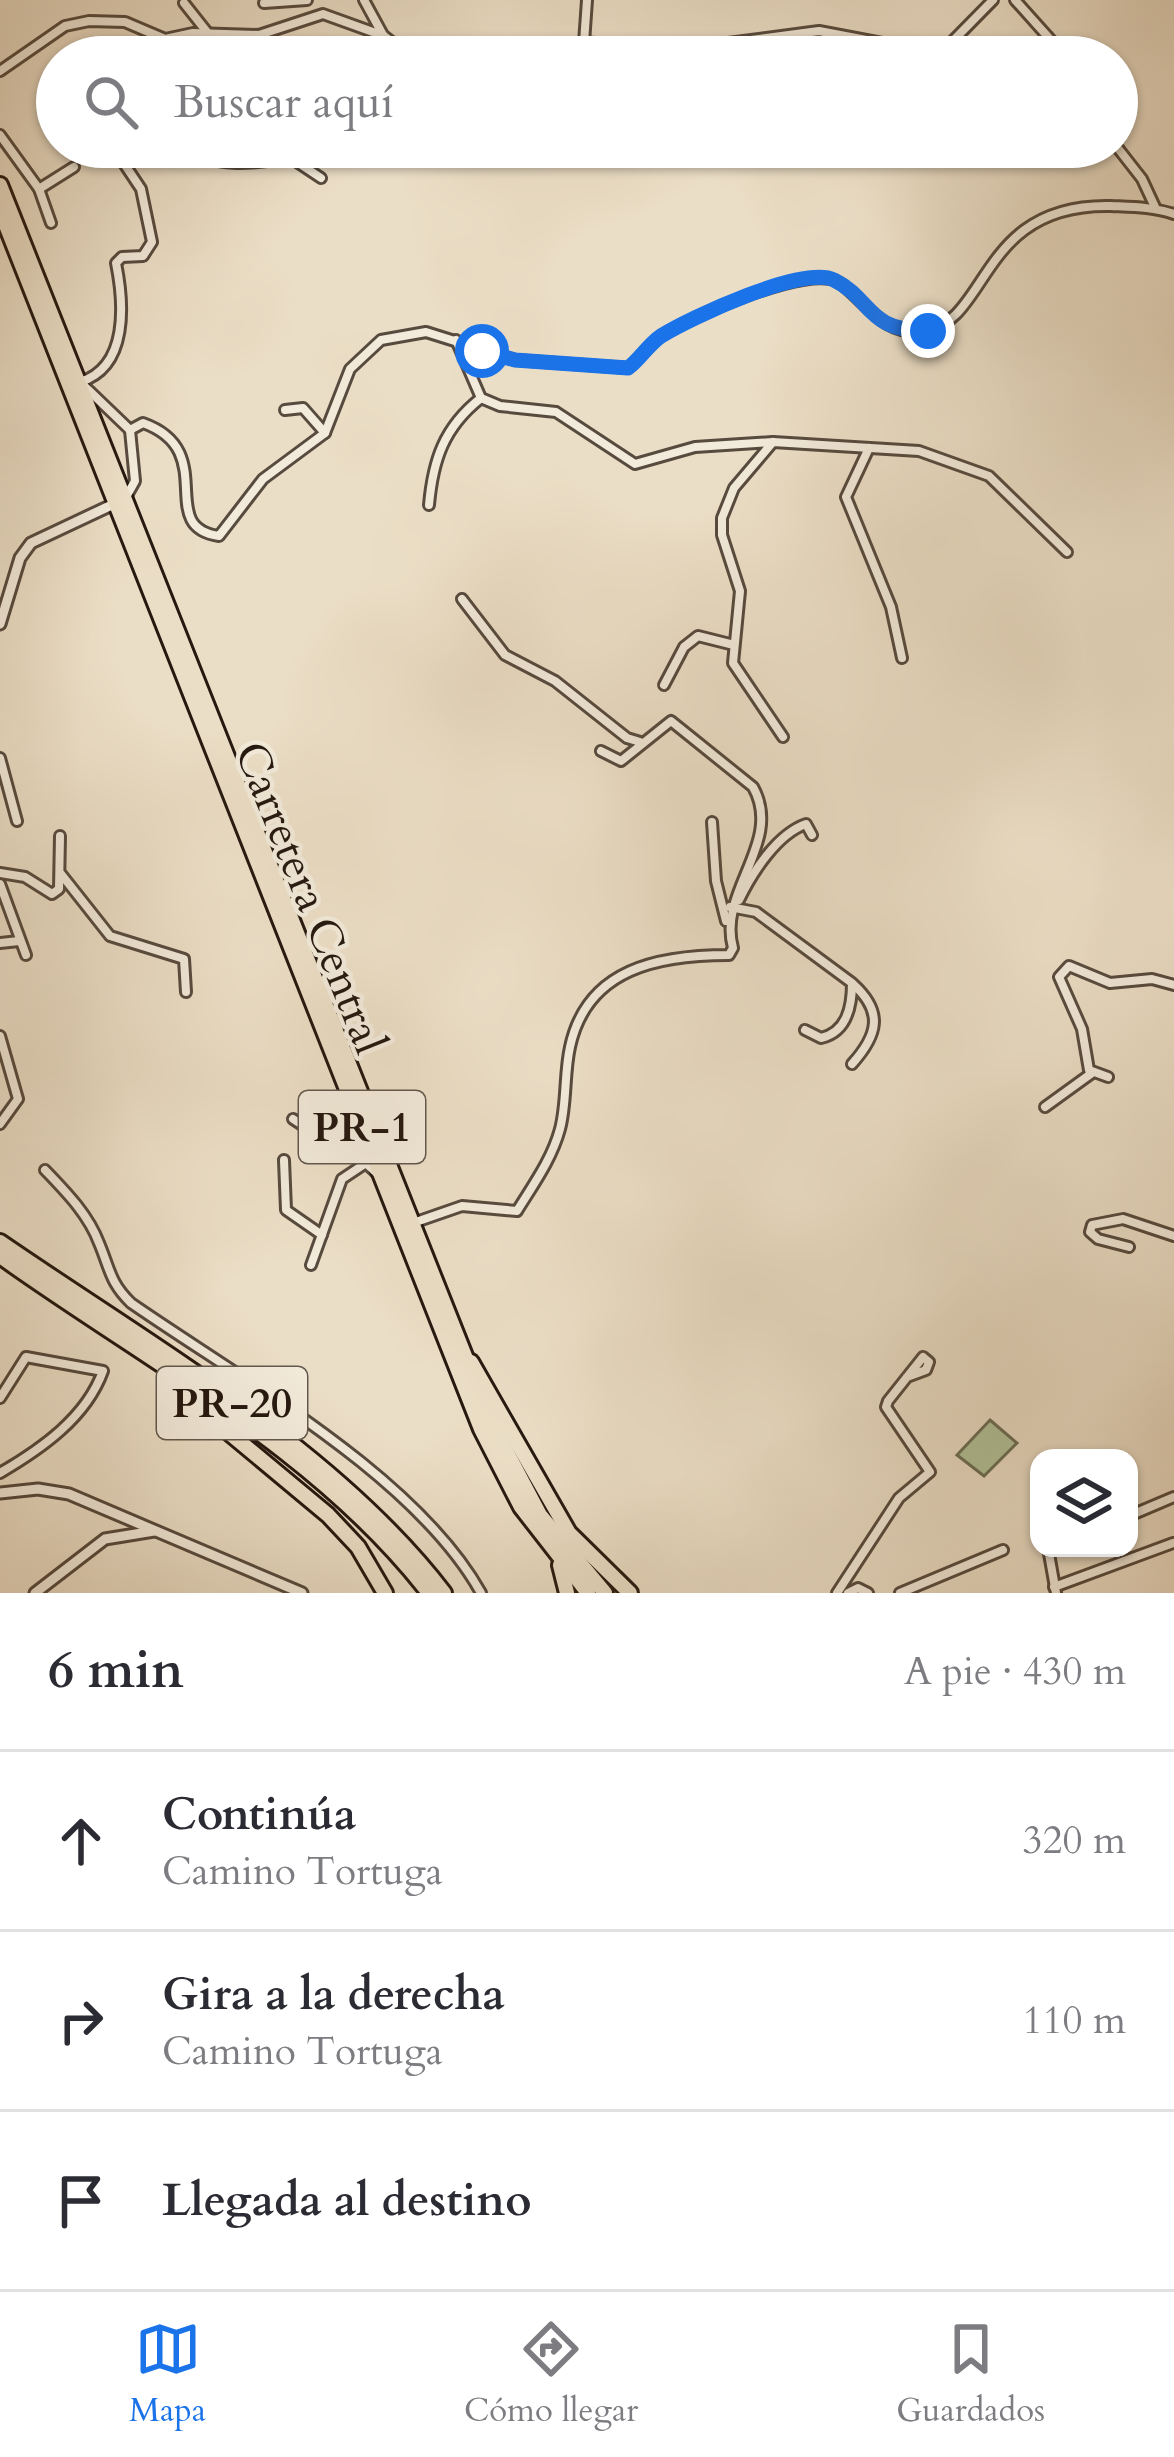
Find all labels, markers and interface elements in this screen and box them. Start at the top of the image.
search box [36,36,1138,168]
icon: search [78,69,144,135]
text: Buscar aquí [174,72,394,133]
route end [901,304,955,358]
route start [455,324,509,378]
street label: Carretera Central [220,733,400,1063]
road number: PR-1 [299,1091,425,1163]
road number: PR-20 [157,1367,307,1439]
map controls [1030,1449,1138,1557]
button: layers [1030,1449,1138,1557]
text: 6 min [48,1636,184,1706]
text: A pie · 430 m [904,1645,1126,1698]
text: Continúa [162,1784,356,1845]
icon: ahead [48,1808,114,1874]
text: 320 m [1023,1814,1126,1867]
text: Camino Tortuga [162,1845,443,1898]
text: Gira a la derecha [162,1964,505,2025]
icon: right [48,1988,114,2054]
text: 110 m [1023,1994,1126,2047]
text: Camino Tortuga [162,2025,443,2078]
icon: arrive [48,2168,114,2234]
text: Llegada al destino [162,2170,532,2231]
tab: Mapa [129,2316,206,2433]
tab: Cómo llegar [464,2316,638,2433]
tab: Guardados [896,2316,1045,2433]

